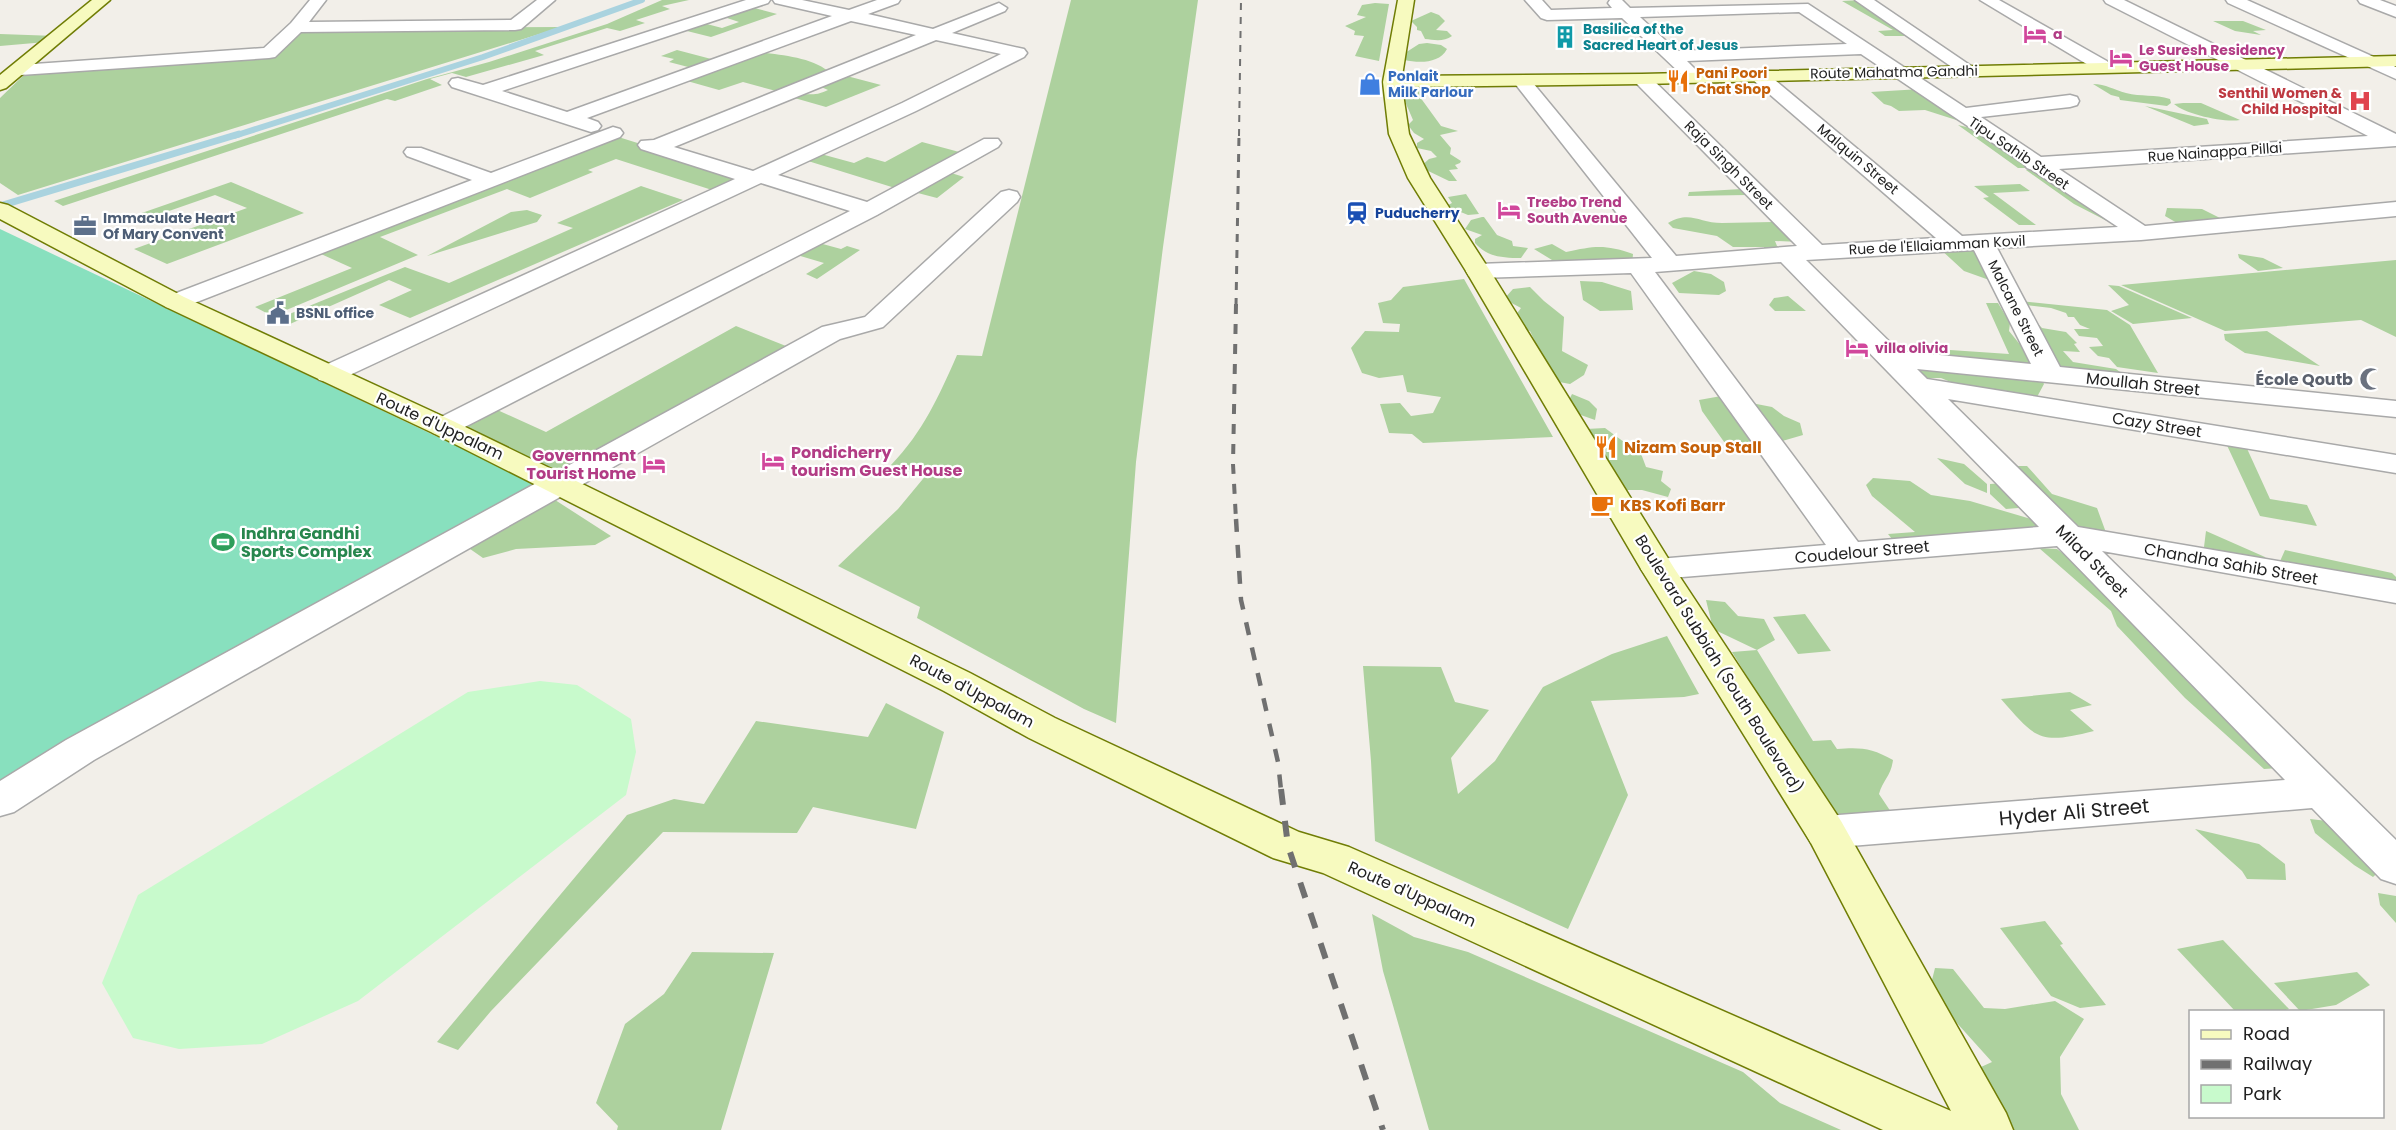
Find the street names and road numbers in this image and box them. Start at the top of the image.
street label: Route Mahatma Gandhi [1810,61,1978,83]
street label: Tipu Sahib Street [1965,112,2073,194]
street label: Raja Singh Street [1680,116,1778,214]
street label: Malquin Street [1813,119,1903,199]
street label: Rue Nainappa Pillai [2147,137,2283,167]
street label: Rue de l'Ellaiamman Kovil [1848,230,2026,260]
street label: Malcane Street [1983,257,2049,359]
street label: Moullah Street [2085,367,2201,401]
street label: Route d'Uppalam [373,386,507,466]
street label: Cazy Street [2110,407,2204,443]
street label: Milad Street [2050,519,2134,603]
street label: Boulevard Subbiah (South Boulevard) [1629,530,1809,798]
street label: Coudelour Street [1794,535,1930,569]
street label: Chandha Sahib Street [2142,537,2320,591]
street label: Route d'Uppalam [906,648,1038,734]
street label: Hyder Ali Street [1998,791,2150,833]
street label: Route d'Uppalam [1344,855,1480,933]

